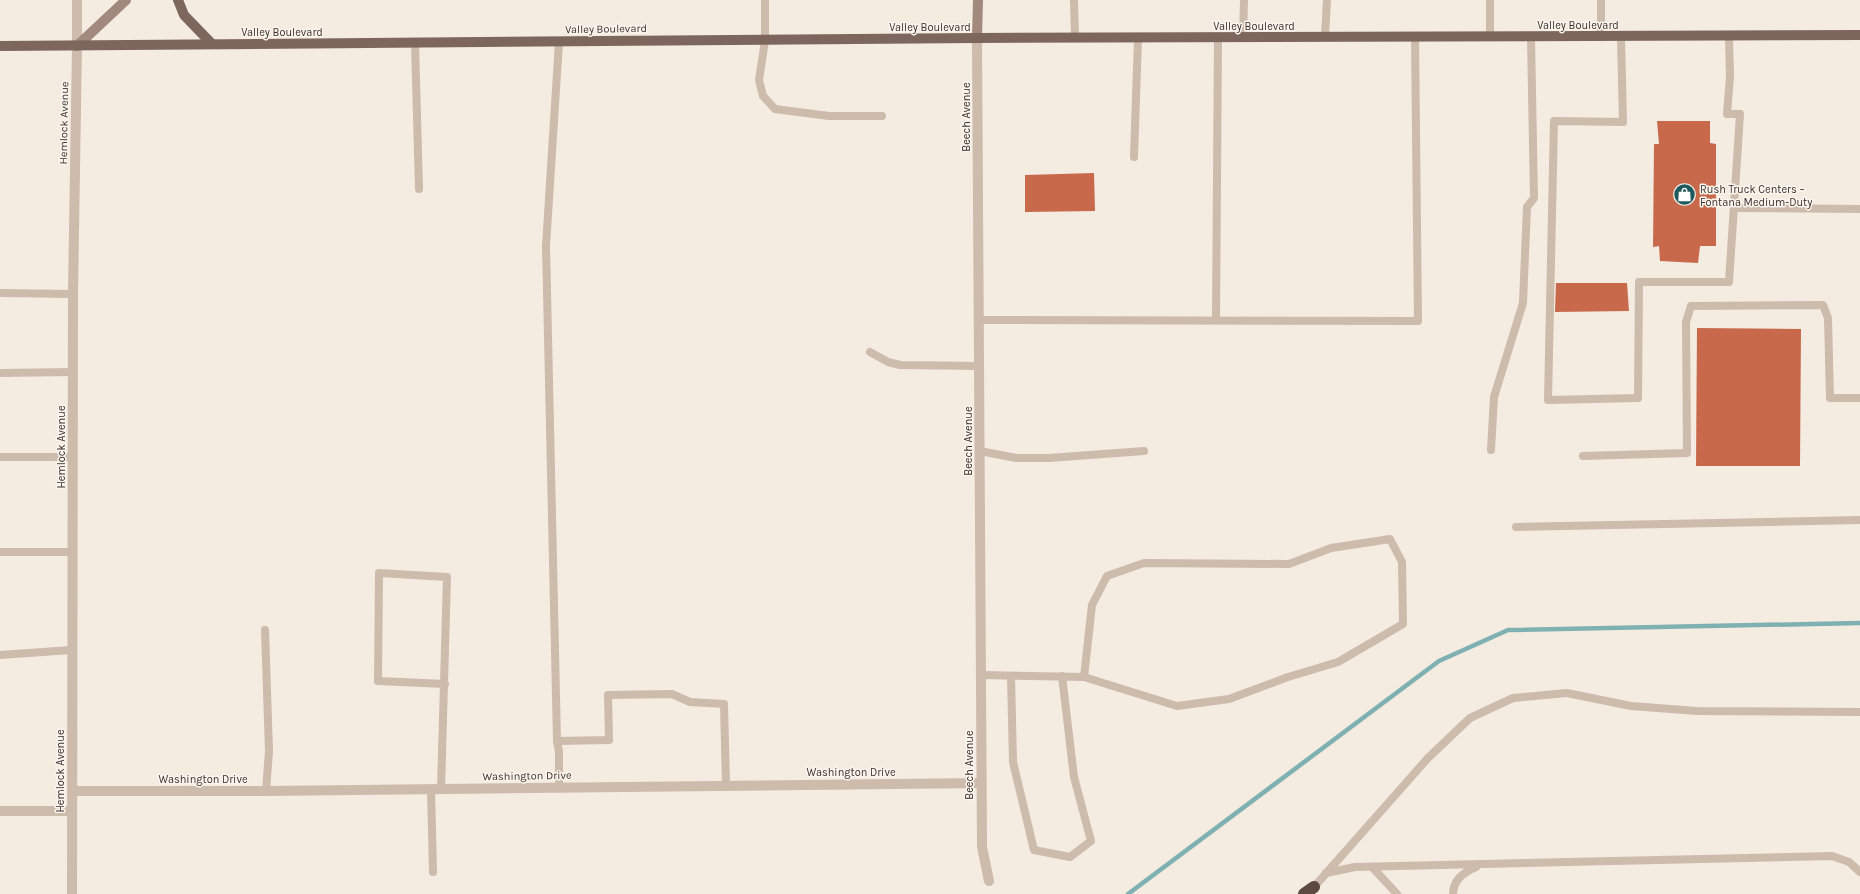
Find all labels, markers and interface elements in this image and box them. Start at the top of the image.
street label: Valley Boulevard [1537,19,1619,32]
street label: Valley Boulevard [1213,20,1295,33]
street label: Valley Boulevard [889,21,971,34]
street label: Valley Boulevard [565,22,647,36]
street label: Valley Boulevard [241,26,323,39]
street label: Hemlock Avenue [57,81,71,165]
street label: Beech Avenue [960,82,973,152]
shop icon: Rush Truck Centers – Fontana Medium-Duty [1672,182,1698,208]
place label: Rush Truck Centers – Fontana Medium-Duty [1700,183,1812,209]
street label: Hemlock Avenue [55,405,68,489]
street label: Beech Avenue [962,406,975,476]
street label: Hemlock Avenue [54,729,67,813]
street label: Beech Avenue [963,730,976,800]
street label: Washington Drive [806,766,896,779]
street label: Washington Drive [482,769,572,783]
street label: Washington Drive [158,773,248,786]

